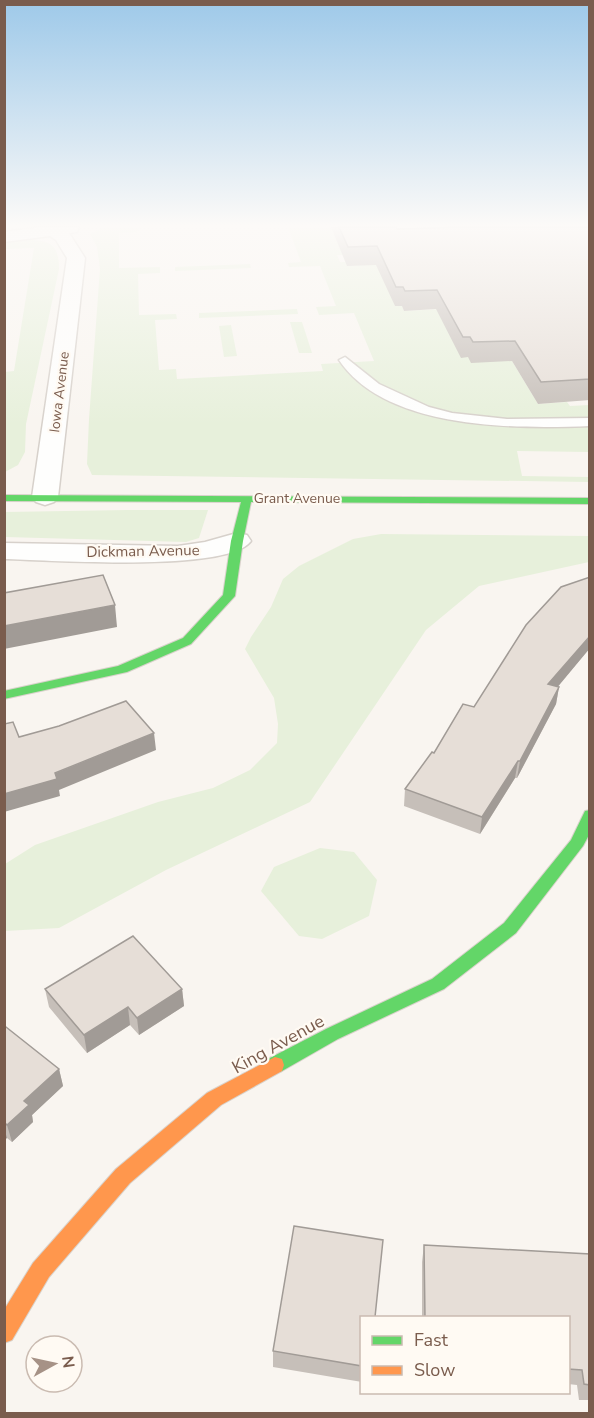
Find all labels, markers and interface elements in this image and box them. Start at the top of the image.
street label: Iowa Avenue [45,350,74,434]
street label: Grant Avenue [254,489,340,508]
street label: Dickman Avenue [86,540,200,562]
street label: King Avenue [228,1009,328,1079]
legend [360,1316,570,1394]
text: Fast [414,1328,449,1352]
north arrow [24,1334,84,1394]
text: N [56,1355,80,1370]
text: Slow [414,1358,455,1382]

